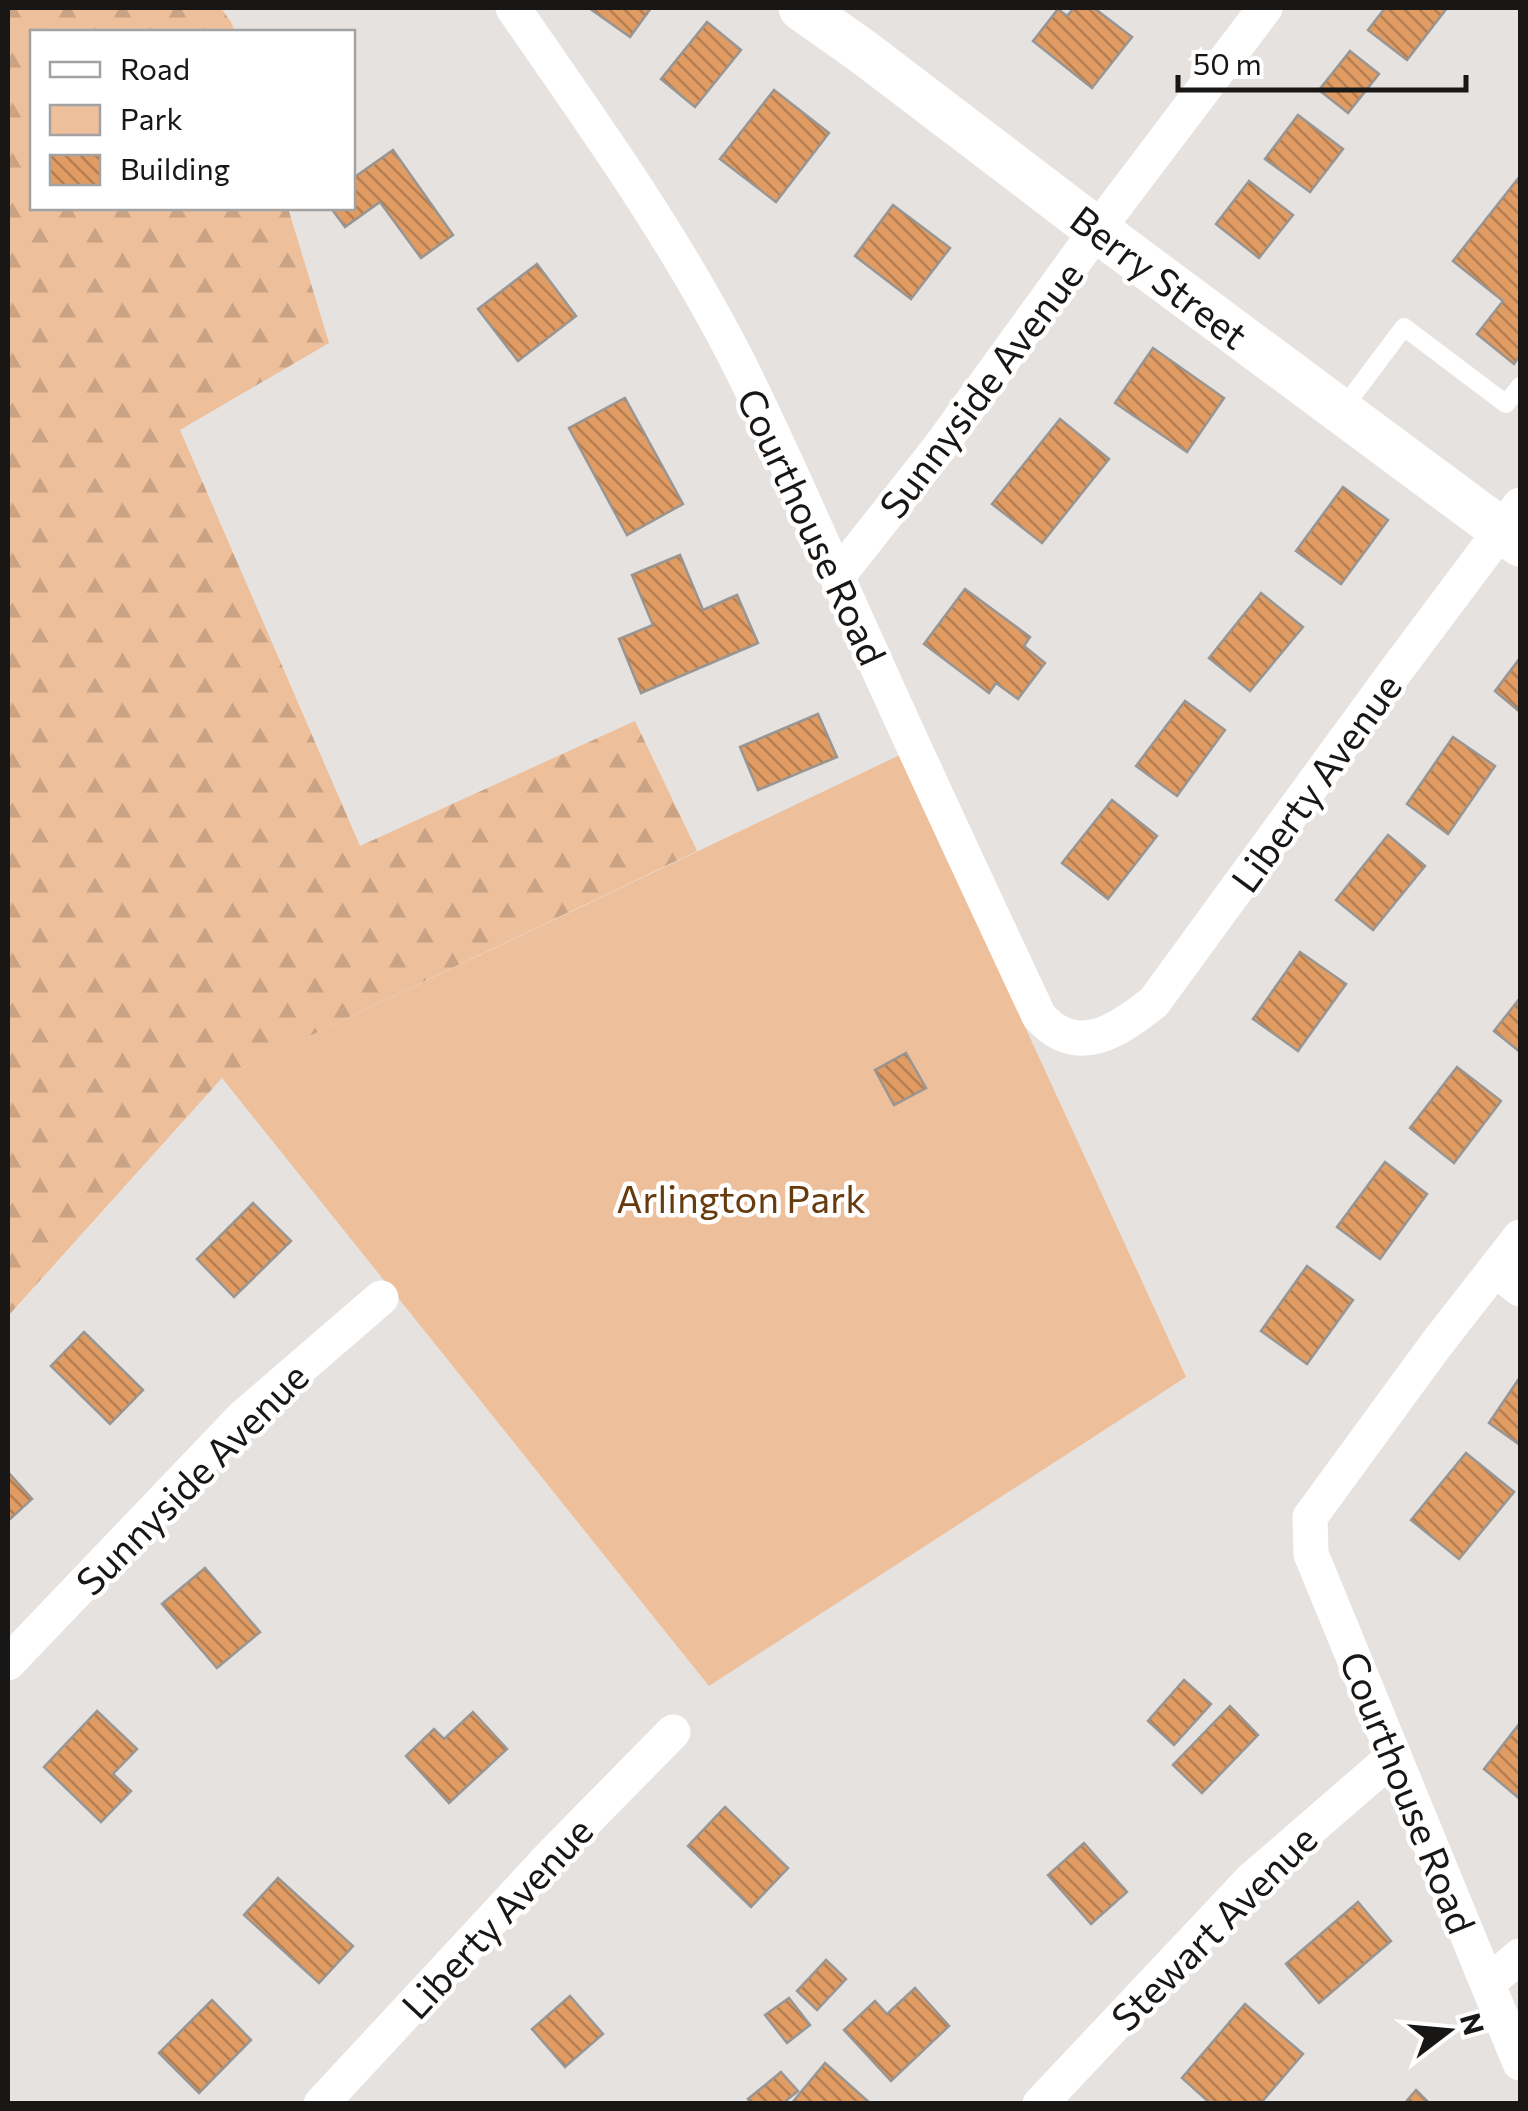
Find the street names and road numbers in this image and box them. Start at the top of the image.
street label: Berry Street [1062,194,1258,358]
street label: Sunnyside Avenue [868,251,1092,527]
street label: Courthouse Road [728,380,898,672]
street label: Liberty Avenue [1220,664,1410,900]
street label: Sunnyside Avenue [65,1352,317,1604]
street label: Courthouse Road [1331,1644,1487,1940]
street label: Liberty Avenue [391,1806,601,2028]
street label: Stewart Avenue [1100,1814,1326,2040]

